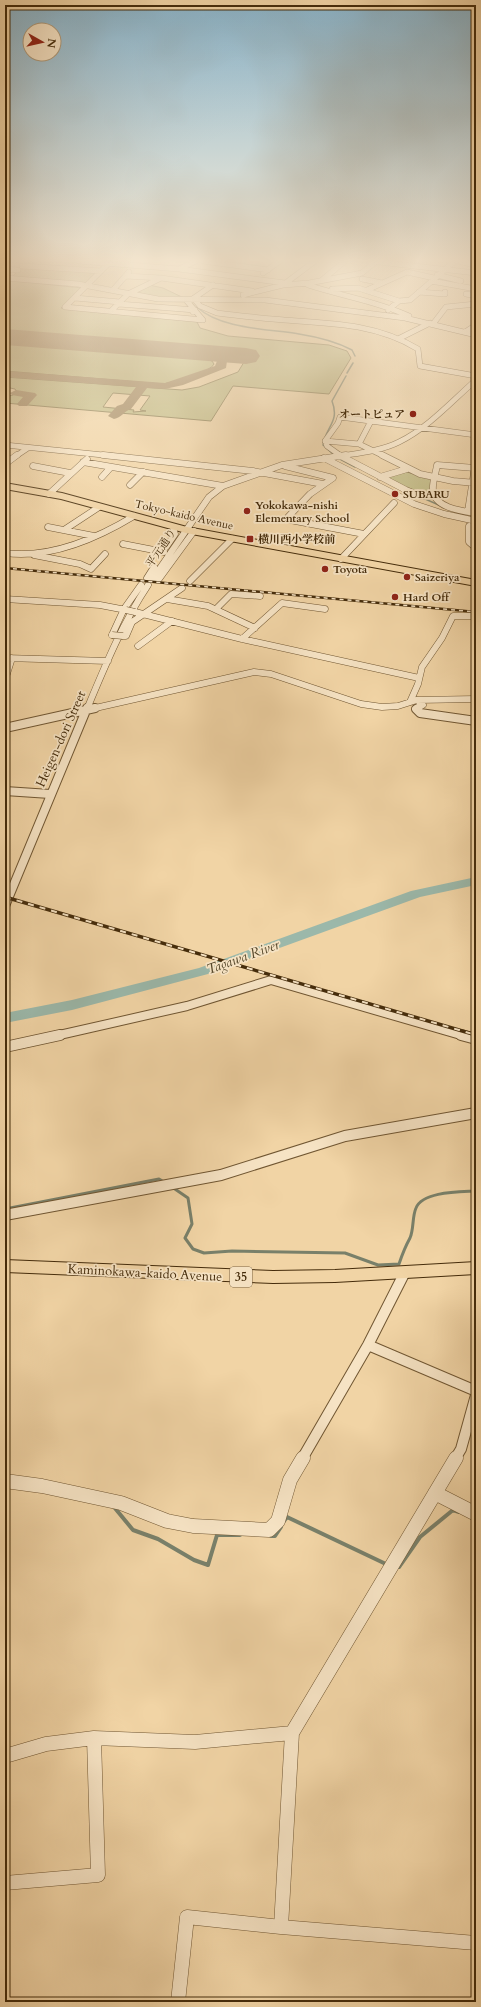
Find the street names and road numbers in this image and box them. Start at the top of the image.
street label: Tokyo-kaido Avenue [133,496,235,534]
street label: 平元通り [142,526,180,570]
street label: Heigen-dori Street [32,688,90,790]
street label: Kaminokawa-kaido Avenue [67,1260,223,1286]
road number: 35 [230,1267,252,1287]

